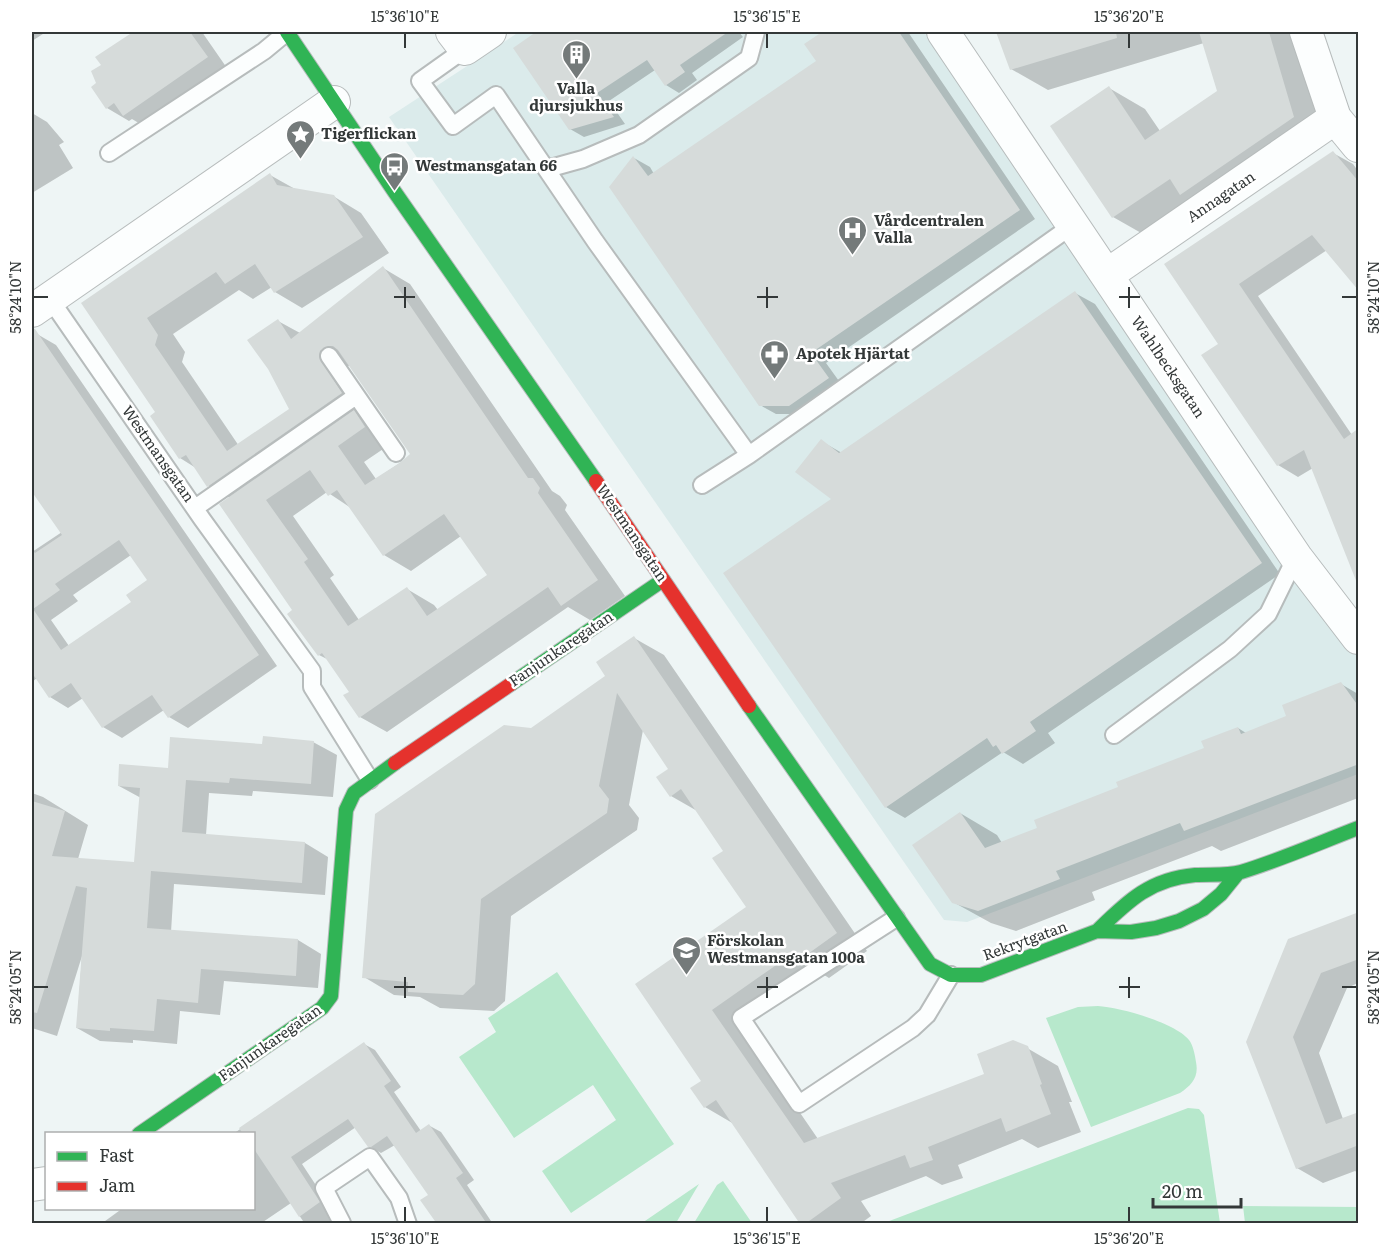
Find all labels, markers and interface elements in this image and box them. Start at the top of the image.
text: 15°36'10"E [371,4,439,27]
text: 15°36'15"E [733,4,801,27]
text: 15°36'20"E [1094,4,1164,27]
building icon: Valla djursjukhus [560,38,592,80]
place label: Valla djursjukhus [529,76,623,116]
place icon: Tigerflickan [284,118,316,160]
place label: Tigerflickan [321,121,417,144]
bus stop icon: Westmansgatan 66 [378,150,410,192]
place label: Westmansgatan 66 [415,153,557,176]
street label: Annagatan [1181,164,1259,227]
place label: Vårdcentralen Valla [874,208,985,248]
hospital icon: Vårdcentralen Valla [837,214,869,256]
text: 58°24'10"N [3,260,26,334]
text: 58°24'10"N [1361,260,1384,334]
street label: Wahlbecksgatan [1126,310,1212,422]
pharmacy icon: Apotek Hjärtat [759,338,791,380]
place label: Apotek Hjärtat [796,341,910,364]
street label: Westmansgatan [117,400,201,506]
street label: Westmansgatan [592,479,675,586]
street label: Fanjunkaregatan [503,604,617,691]
street label: Rekrytgatan [979,914,1070,966]
place label: Förskolan Westmansgatan 100a [707,928,865,968]
school or university icon: Förskolan Westmansgatan 100a [670,934,702,976]
text: 58°24'05"N [3,950,26,1024]
text: 58°24'05"N [1361,950,1384,1024]
street label: Fanjunkaregatan [213,997,326,1086]
legend [45,1132,255,1210]
text: Fast [99,1141,135,1168]
text: Jam [99,1171,135,1198]
scale bar [1153,1171,1242,1209]
text: 20 m [1162,1177,1203,1204]
text: 15°36'10"E [371,1226,439,1249]
text: 15°36'15"E [733,1226,801,1249]
text: 15°36'20"E [1094,1226,1164,1249]

